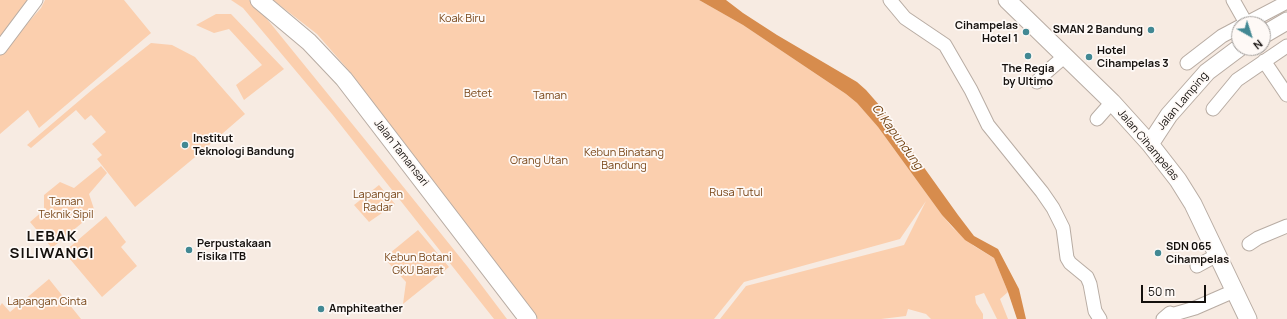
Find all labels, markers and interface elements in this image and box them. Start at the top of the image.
park label: Koak Biru [439,12,485,26]
north arrow [1231,16,1271,56]
place label: Cihampelas Hotel 1 [955,19,1018,45]
place label: SMAN 2 Bandung [1053,23,1143,37]
marker: SMAN 2 Bandung [1146,25,1156,35]
marker: Cihampelas Hotel 1 [1021,27,1031,37]
text: N [1250,37,1266,53]
place label: Hotel Cihampelas 3 [1097,44,1169,70]
marker: The Regia by Ultimo [1023,51,1033,61]
marker: Hotel Cihampelas 3 [1084,52,1094,62]
place label: The Regia by Ultimo [1002,62,1054,88]
street label: Jalan Lamping [1155,69,1211,133]
park label: Betet [464,87,492,101]
park label: Taman [533,89,567,103]
water label: Ci Kapundung [868,101,926,173]
street label: Jalan Cihampelas [1115,107,1181,183]
street label: Jalan Tamansari [371,117,431,189]
place label: Institut Teknologi Bandung [193,132,294,158]
marker: Institut Teknologi Bandung [180,140,190,150]
park label: Kebun Binatang Bandung [584,146,664,172]
park label: Orang Utan [510,154,568,168]
park label: Rusa Tutul [709,186,763,200]
park label: Lapangan Radar [353,188,403,214]
park label: Taman Teknik Sipil [38,195,94,221]
district label: LEBAK SILIWANGI [10,228,94,263]
place label: Perpustakaan Fisika ITB [197,237,271,263]
place label: SDN 065 Cihampelas [1166,240,1229,266]
marker: Perpustakaan Fisika ITB [184,245,194,255]
marker: SDN 065 Cihampelas [1153,248,1163,258]
park label: Kebun Botani GKU Barat [384,251,452,277]
scale bar [1143,277,1208,303]
text: 50 m [1148,283,1175,300]
park label: Lapangan Cinta [7,295,87,309]
place label: Amphiteather [329,302,403,316]
marker: Amphiteather [316,304,326,314]

